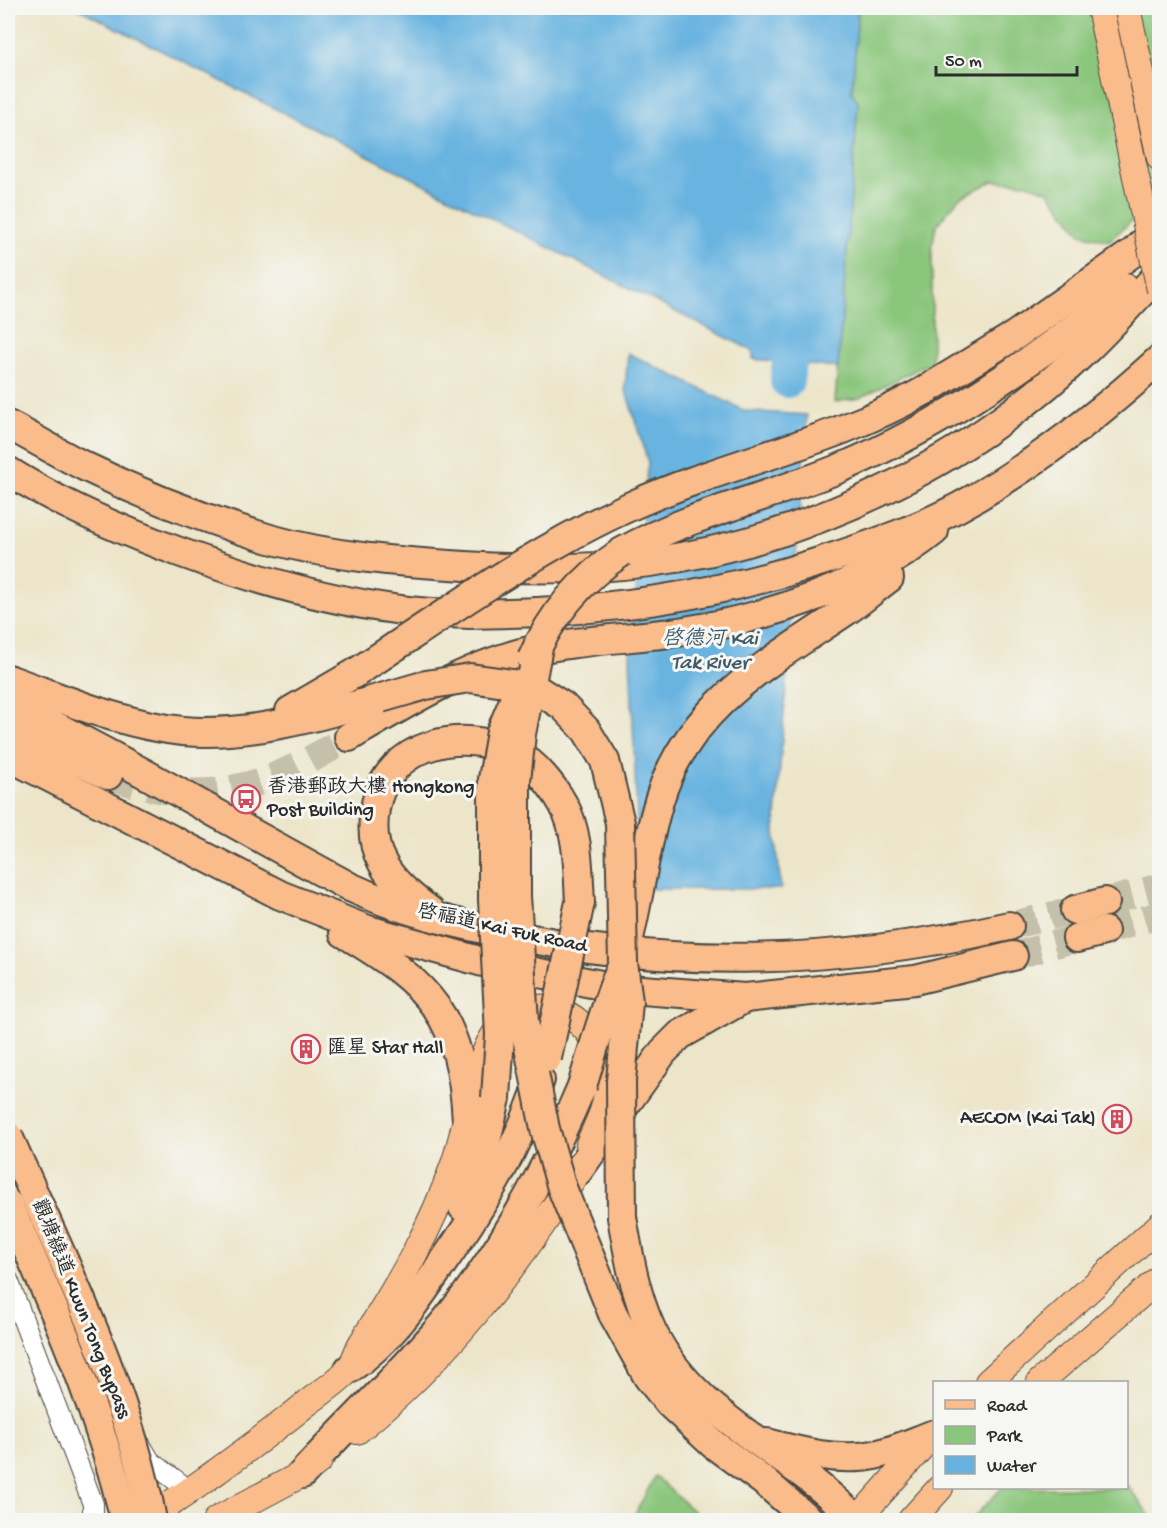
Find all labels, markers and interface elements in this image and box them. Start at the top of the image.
scale bar [936,39,1077,77]
text: 50 m [945,52,982,73]
water label: 啓德河 Kai Tak River [662,627,760,677]
place label: 香港郵政大樓 Hongkong Post Building [266,775,475,823]
bus stop icon: 香港郵政大樓 Hongkong Post Building [230,783,262,815]
street label: 啓福道 Kai Fuk Road [415,899,592,960]
building icon: 匯星 Star Hall [290,1033,322,1065]
place label: 匯星 Star Hall [327,1037,443,1061]
building icon: AECOM (Kai Tak) [1101,1103,1133,1135]
place label: AECOM (Kai Tak) [960,1108,1096,1131]
street label: 觀塘繞道 Kwun Tong Bypass [25,1195,137,1423]
legend [933,1381,1128,1489]
text: Road [987,1397,1028,1418]
text: Park [986,1427,1023,1448]
text: Water [987,1457,1037,1478]

